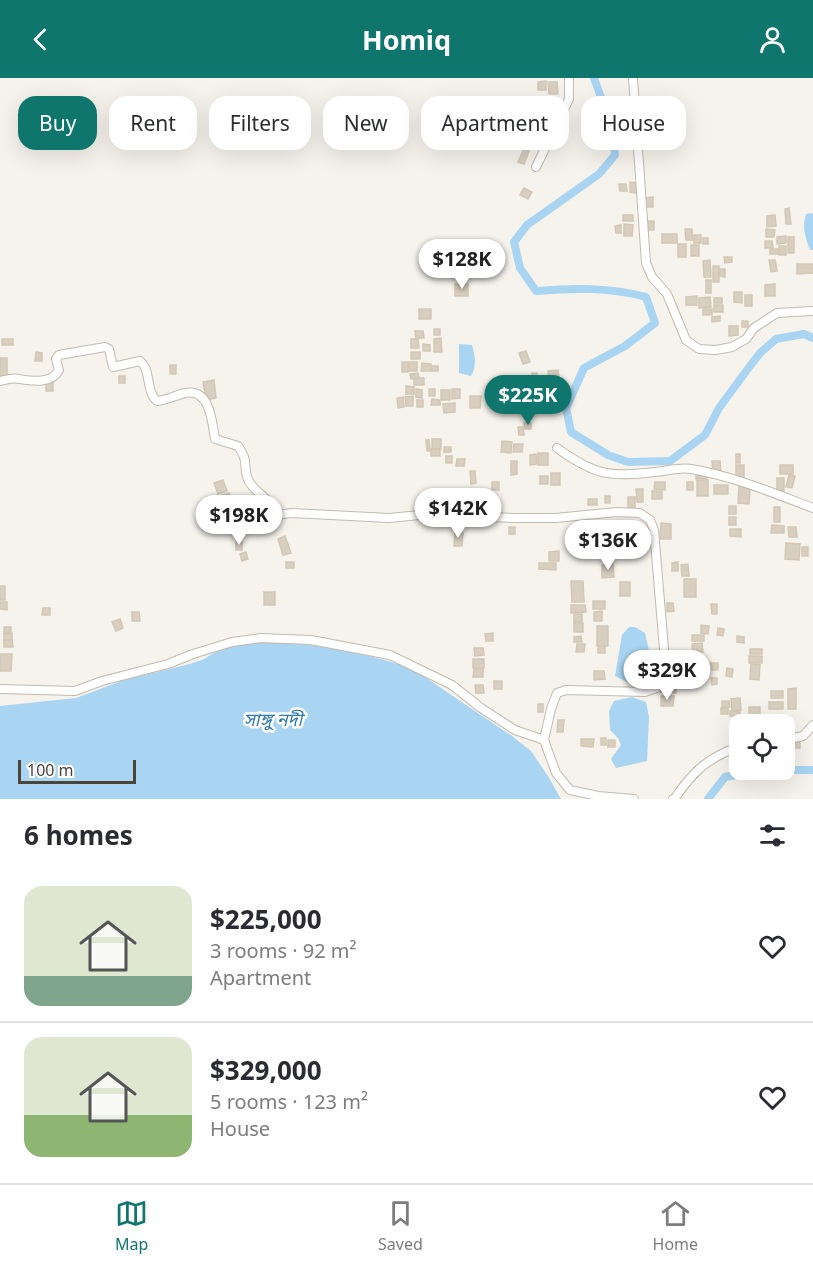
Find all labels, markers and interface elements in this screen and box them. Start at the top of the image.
text: Homiq [362,21,451,58]
icon: back [24,23,57,56]
icon: person [756,23,789,56]
chip: Buy [18,96,97,150]
chip: Rent [109,96,197,150]
chip: Filters [209,96,311,150]
chip: New [323,96,409,150]
chip: Apartment [421,96,569,150]
chip: House [581,96,686,150]
pin: $128K [420,239,504,290]
text: $128K [432,245,492,272]
pin: $225K [486,375,570,426]
text: $225K [498,381,558,408]
pin: $142K [416,488,500,539]
text: $142K [428,494,488,521]
pin: $198K [197,495,281,546]
text: $198K [209,501,269,528]
pin: $136K [566,520,650,571]
text: $136K [578,526,638,553]
pin: $329K [625,650,709,701]
text: $329K [637,656,697,683]
water label: সাঙ্গু নদী [244,707,306,731]
map controls [729,714,795,780]
button: locate [729,714,795,780]
scale bar [18,757,136,784]
text: 100 m [27,759,74,781]
text: 6 homes [24,817,133,853]
icon: filters [756,819,789,852]
text: $225,000 [210,901,322,937]
icon: home [72,910,144,982]
icon: heart [756,930,789,963]
text: 3 rooms · 92 m² [210,937,357,964]
text: Apartment [210,964,311,991]
text: $329,000 [210,1052,322,1088]
icon: home [72,1061,144,1133]
icon: heart [756,1081,789,1114]
text: 5 rooms · 123 m² [210,1088,368,1115]
text: House [210,1115,270,1142]
tab: Map [115,1197,148,1255]
tab: Saved [378,1197,423,1255]
tab: Home [653,1197,698,1255]

